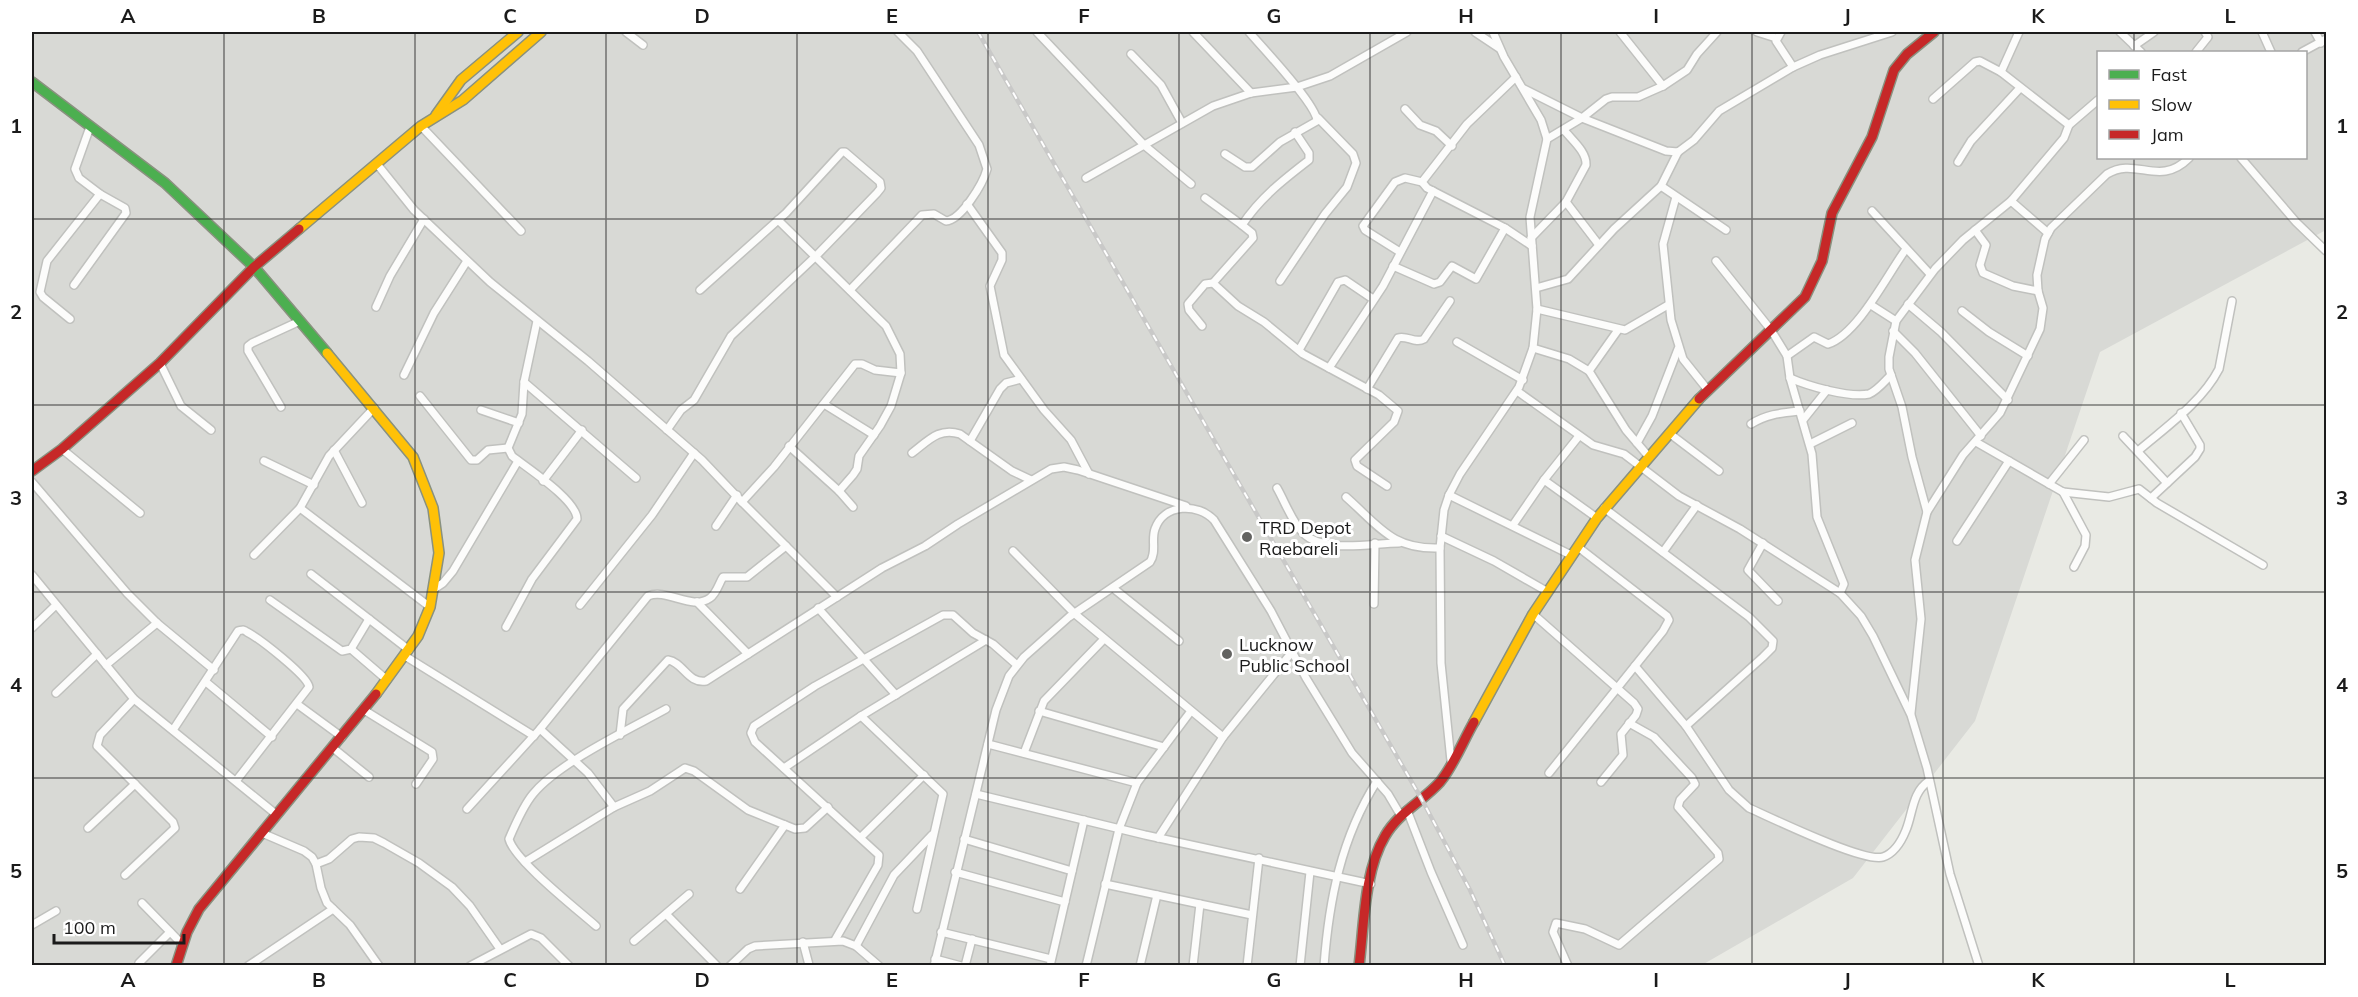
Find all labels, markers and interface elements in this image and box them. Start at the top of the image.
text: A [121,3,136,28]
text: B [312,3,326,28]
text: C [503,3,517,28]
text: D [694,3,710,28]
text: E [886,3,898,28]
text: F [1078,3,1090,28]
text: G [1267,3,1281,28]
text: H [1458,3,1474,28]
text: I [1653,3,1659,28]
text: J [1843,3,1851,28]
text: K [2031,3,2045,28]
text: L [2224,3,2236,28]
legend [2097,51,2307,159]
text: Fast [2151,63,2187,86]
text: Slow [2151,93,2193,116]
text: 1 [10,113,22,138]
text: 1 [2336,113,2348,138]
text: Jam [2151,123,2184,146]
text: 2 [10,299,22,324]
text: 2 [2336,299,2348,324]
text: 3 [10,485,22,510]
text: 3 [2336,485,2348,510]
place label: TRD Depot Raebareli [1259,516,1351,560]
marker: TRD Depot Raebareli [1240,530,1254,544]
place label: Lucknow Public School [1239,633,1349,677]
marker: Lucknow Public School [1220,647,1234,661]
text: 4 [10,672,22,697]
text: 4 [2336,672,2348,697]
text: 5 [10,858,22,883]
text: 5 [2336,858,2348,883]
scale bar [54,907,184,945]
text: 100 m [63,916,116,939]
text: A [121,967,136,992]
text: B [312,967,326,992]
text: C [503,967,517,992]
text: D [694,967,710,992]
text: E [886,967,898,992]
text: F [1078,967,1090,992]
text: G [1267,967,1281,992]
text: H [1458,967,1474,992]
text: I [1653,967,1659,992]
text: J [1843,967,1851,992]
text: K [2031,967,2045,992]
text: L [2224,967,2236,992]

